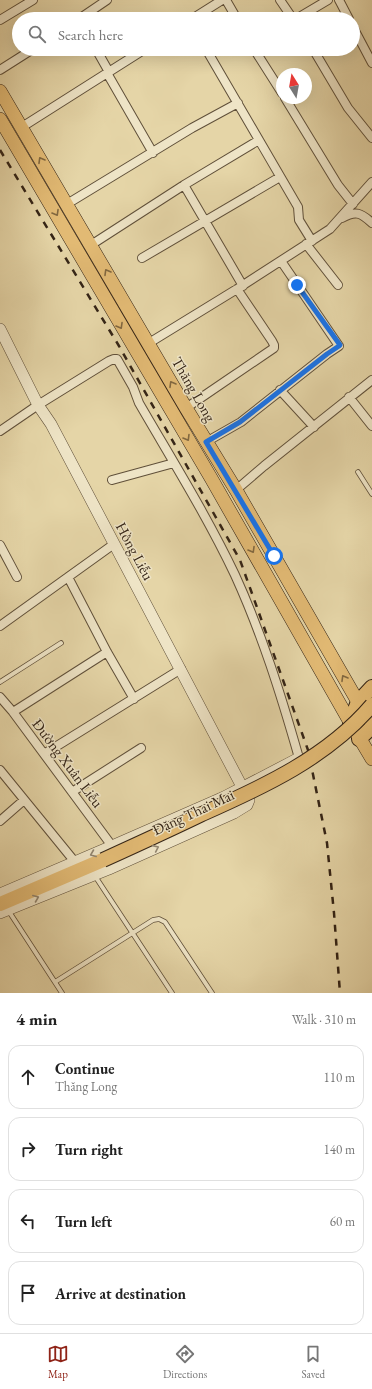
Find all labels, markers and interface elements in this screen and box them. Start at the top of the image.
search box [12,12,360,56]
icon: search [26,23,48,45]
text: Search here [58,25,123,44]
north arrow [276,68,312,104]
one-way arrow [39,157,46,164]
one-way arrow [51,209,58,216]
one-way arrow [104,269,112,276]
route end [288,276,306,294]
one-way arrow [116,322,123,329]
street label: Thăng Long [168,353,220,425]
one-way arrow [170,381,177,389]
one-way arrow [182,434,189,441]
street label: Hồng Liễu [112,519,158,583]
one-way arrow [248,546,255,553]
route start [265,547,283,565]
one-way arrow [342,675,349,682]
street label: Đường Xuân Liễu [28,715,108,811]
street label: Đặng Thai Mai [149,785,237,839]
one-way arrow [151,845,159,853]
one-way arrow [89,850,96,858]
one-way arrow [33,895,40,903]
text: 4 min [16,1008,57,1030]
text: Walk · 310 m [292,1011,356,1028]
text: Continue [55,1059,115,1078]
icon: ahead [17,1066,39,1088]
text: 110 m [324,1069,355,1086]
text: Thăng Long [55,1078,117,1095]
icon: right [17,1138,39,1160]
text: Turn right [55,1140,123,1159]
text: 140 m [324,1141,355,1158]
icon: left [17,1210,39,1232]
text: Turn left [55,1212,112,1231]
text: 60 m [330,1213,355,1230]
icon: arrive [17,1282,39,1304]
text: Arrive at destination [55,1284,186,1303]
tab: Map [47,1343,69,1381]
tab: Directions [163,1343,207,1381]
tab: Saved [301,1343,325,1381]

